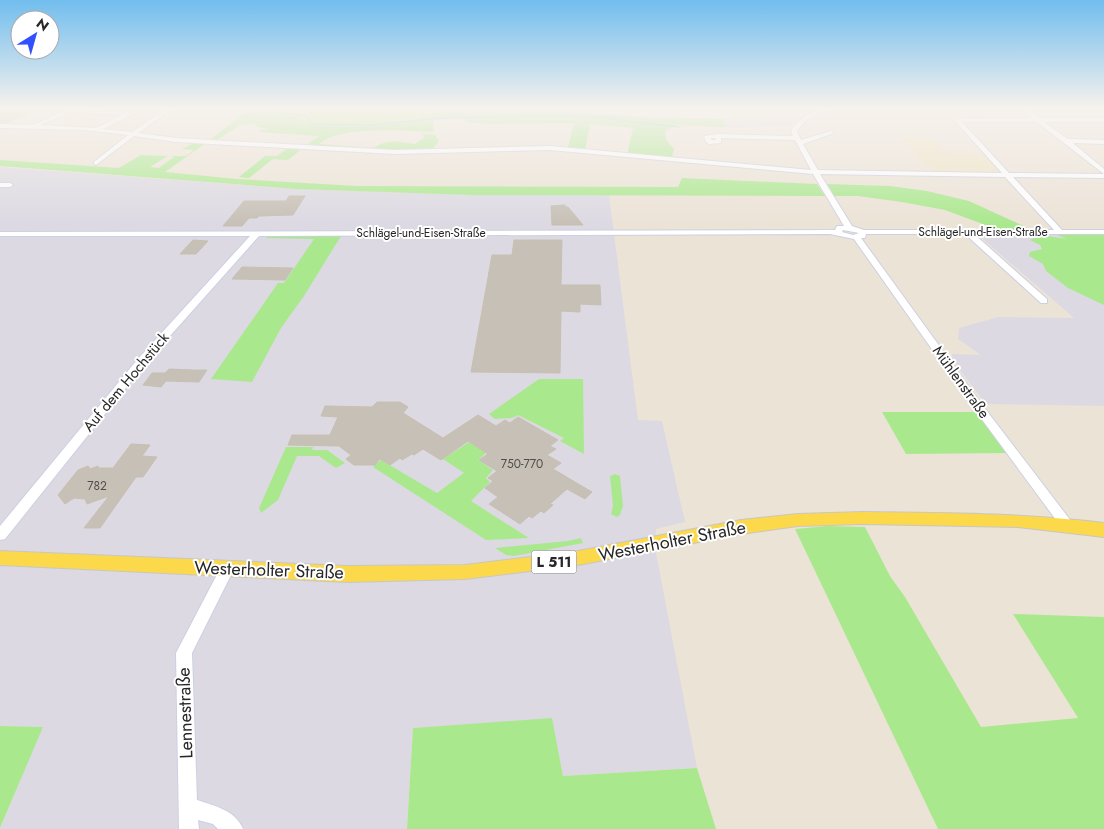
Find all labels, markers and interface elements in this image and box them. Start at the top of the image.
north arrow [10,10,60,60]
text: N [32,13,53,36]
street label: Schlägel-und-Eisen-Straße [918,223,1048,241]
street label: Schlägel-und-Eisen-Straße [356,224,486,242]
street label: Auf dem Hochstück [78,327,175,437]
street label: Mühlenstraße [927,341,995,423]
house number: 750-770 [501,455,543,473]
house number: 782 [87,477,107,495]
street label: Westerholter Straße [596,514,748,568]
road number: L 511 [532,550,576,574]
street label: Westerholter Straße [194,554,344,586]
street label: Lennestraße [170,667,200,759]

